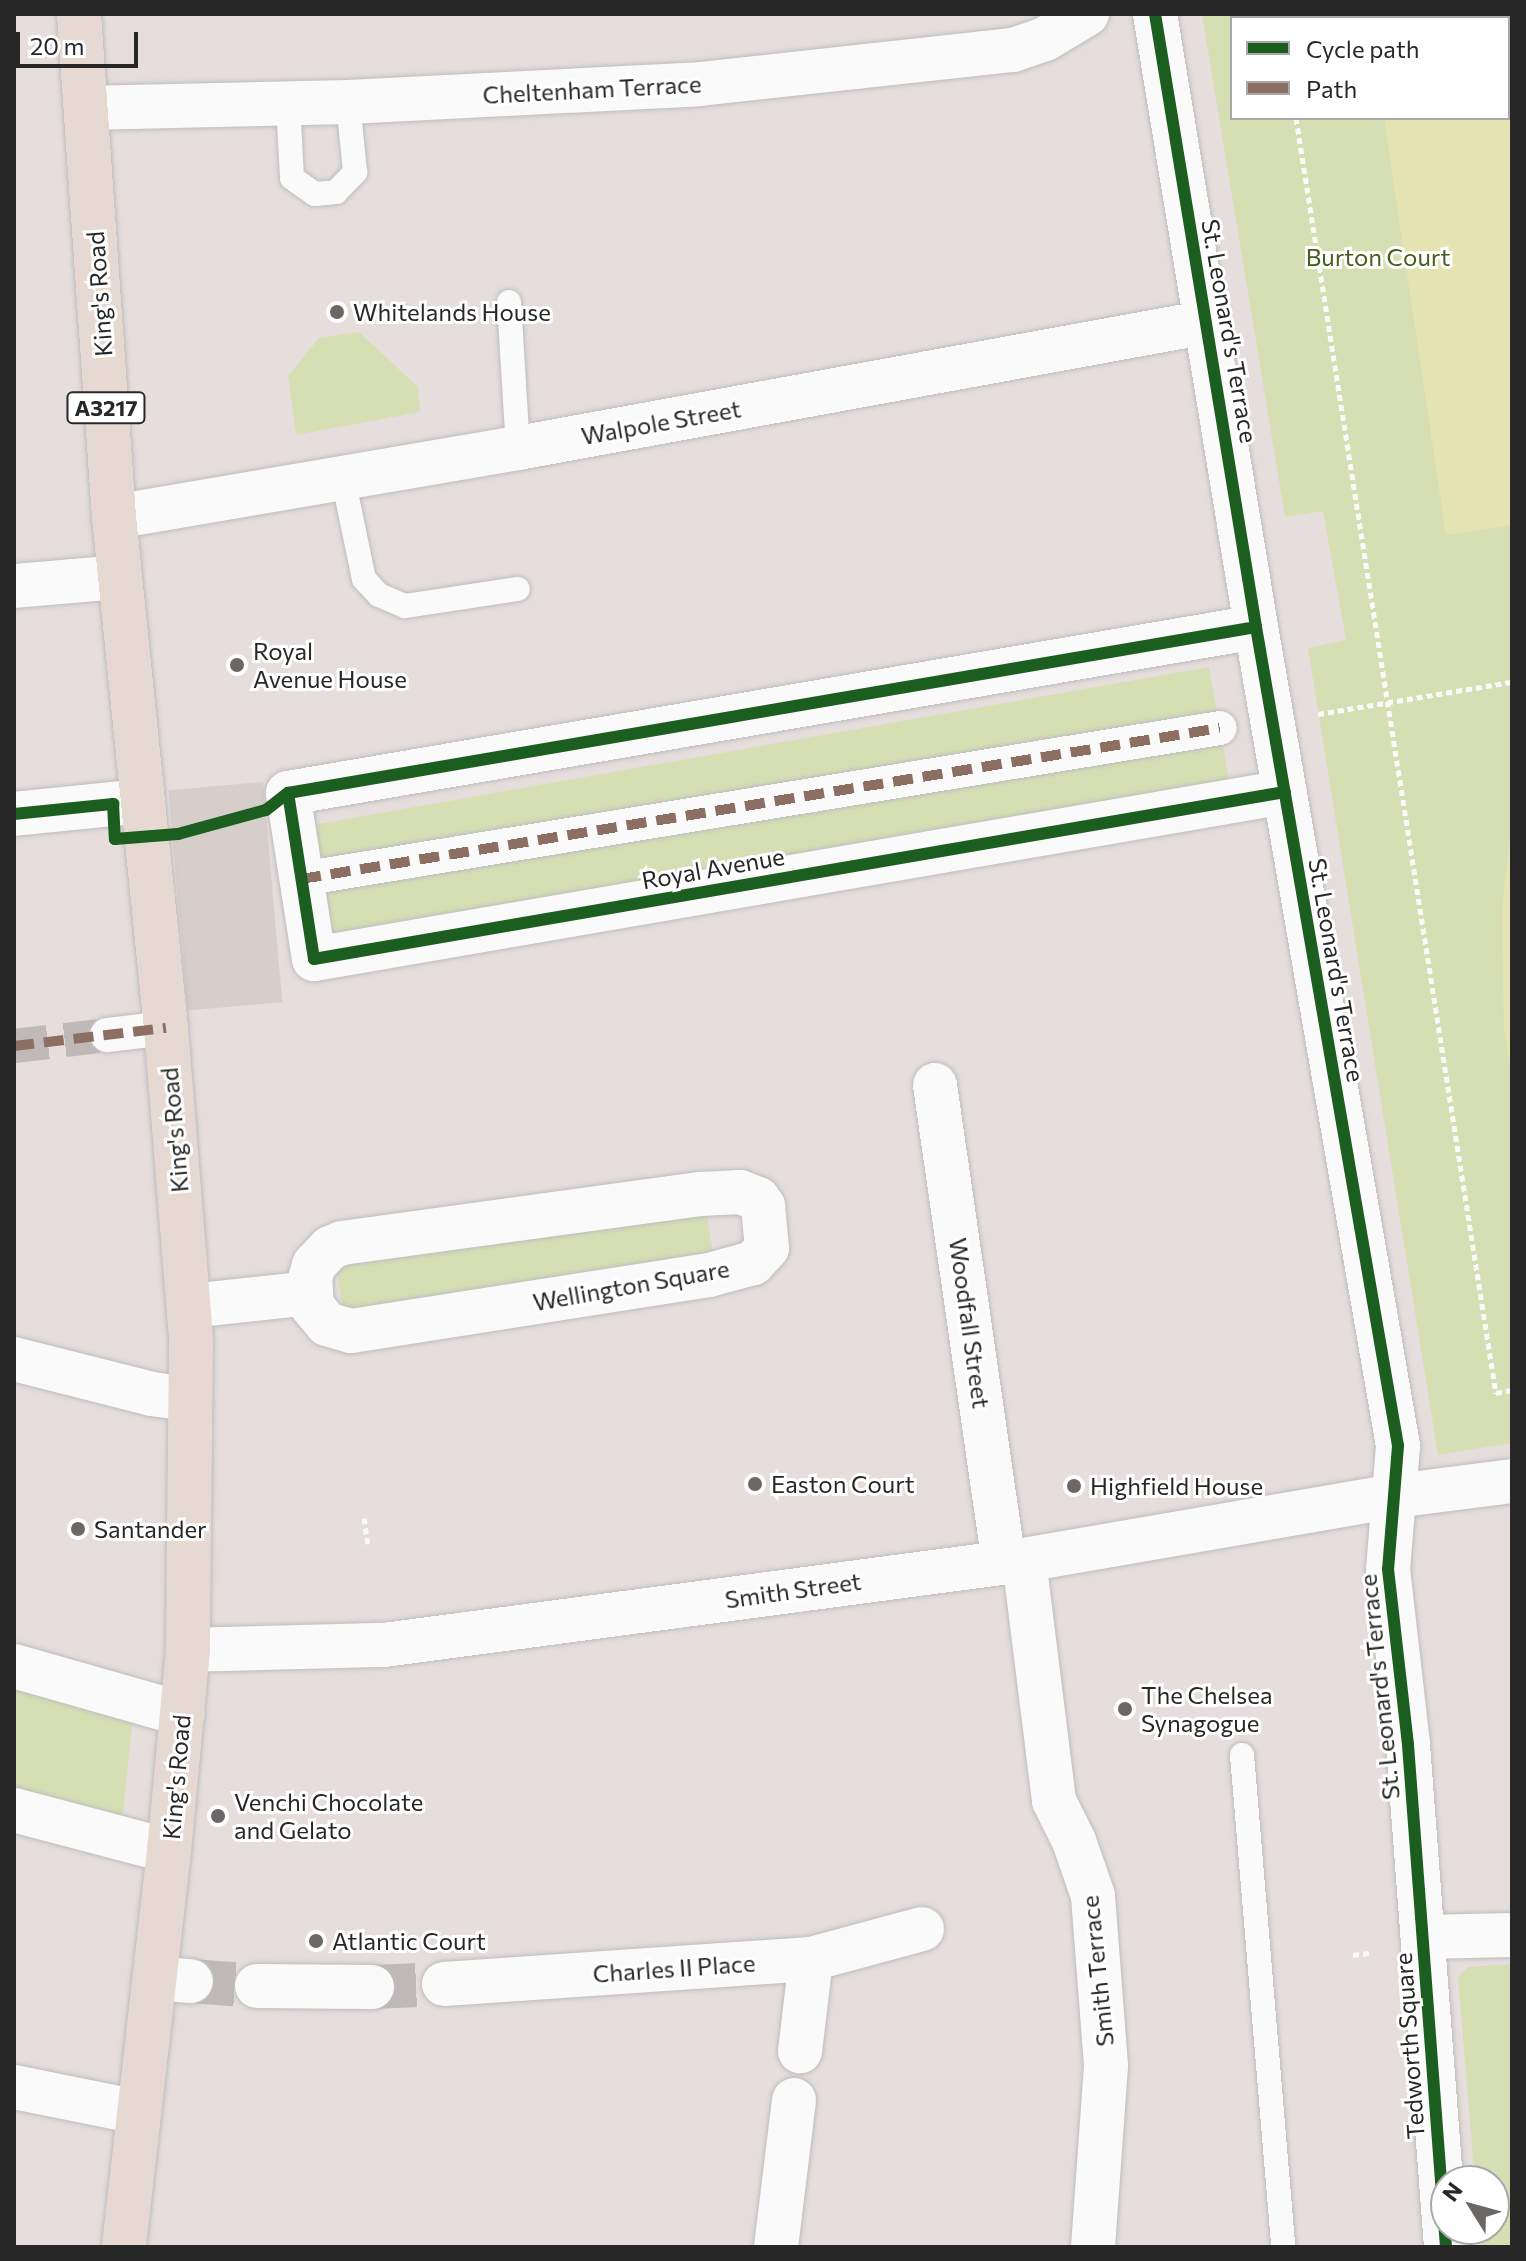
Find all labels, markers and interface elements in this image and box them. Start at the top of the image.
scale bar [20,16,142,66]
legend [1230,16,1510,120]
text: 20 m [30,31,84,60]
text: Cycle path [1306,34,1420,63]
street label: Cheltenham Terrace [482,69,702,109]
text: Path [1306,74,1357,103]
street label: St. Leonard's Terrace [1196,217,1264,445]
street label: King's Road [80,230,118,358]
park label: Burton Court [1306,243,1450,271]
place label: Whitelands House [353,298,551,326]
marker: Whitelands House [328,303,346,321]
road number: A3217 [66,390,146,426]
street label: Walpole Street [579,394,743,450]
place label: Royal Avenue House [253,637,407,693]
marker: Royal Avenue House [228,656,246,674]
street label: Royal Avenue [639,841,787,895]
street label: St. Leonard's Terrace [1303,856,1371,1084]
street label: King's Road [154,1066,194,1194]
street label: Woodfall Street [944,1236,996,1410]
street label: Wellington Square [531,1254,731,1316]
place label: Easton Court [771,1470,915,1498]
place label: Highfield House [1090,1472,1263,1500]
marker: Easton Court [746,1475,764,1493]
marker: Highfield House [1065,1477,1083,1495]
place label: Santander [94,1515,207,1543]
marker: Santander [69,1520,87,1538]
street label: Smith Street [723,1566,863,1614]
street label: St. Leonard's Terrace [1353,1573,1405,1801]
place label: The Chelsea Synagogue [1141,1681,1272,1737]
marker: The Chelsea Synagogue [1116,1700,1134,1718]
street label: King's Road [156,1713,196,1841]
place label: Venchi Chocolate and Gelato [234,1788,423,1844]
marker: Venchi Chocolate and Gelato [209,1807,227,1825]
street label: Smith Terrace [1075,1894,1119,2048]
place label: Atlantic Court [332,1927,486,1955]
marker: Atlantic Court [307,1932,325,1950]
street label: Charles II Place [592,1948,756,1988]
street label: Tedworth Square [1388,1952,1430,2140]
north arrow [1430,2165,1510,2245]
text: N [1436,2177,1468,2206]

